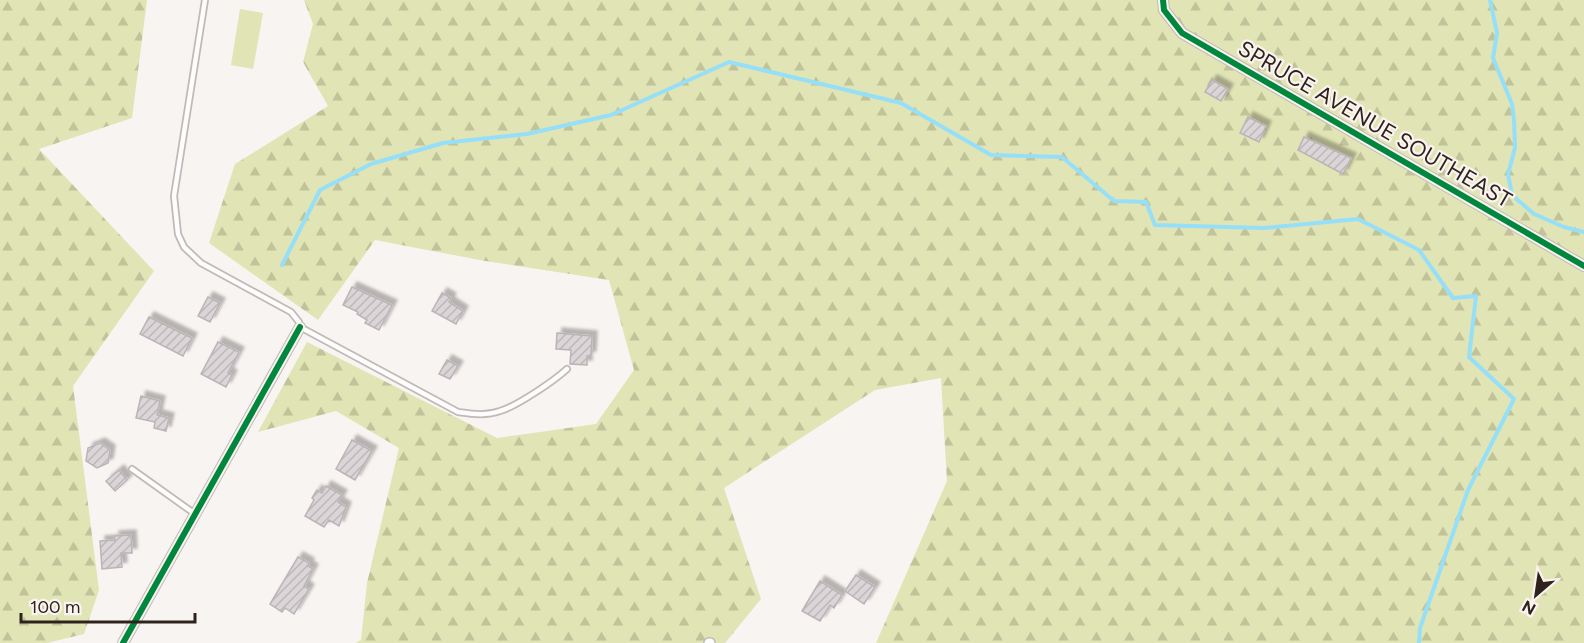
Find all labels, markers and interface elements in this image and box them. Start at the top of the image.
street label: SPRUCE AVENUE SOUTHEAST [1233,34,1517,214]
north arrow [1506,565,1566,625]
scale bar [21,586,195,624]
text: 100 m [30,596,80,618]
text: N [1519,596,1539,619]

